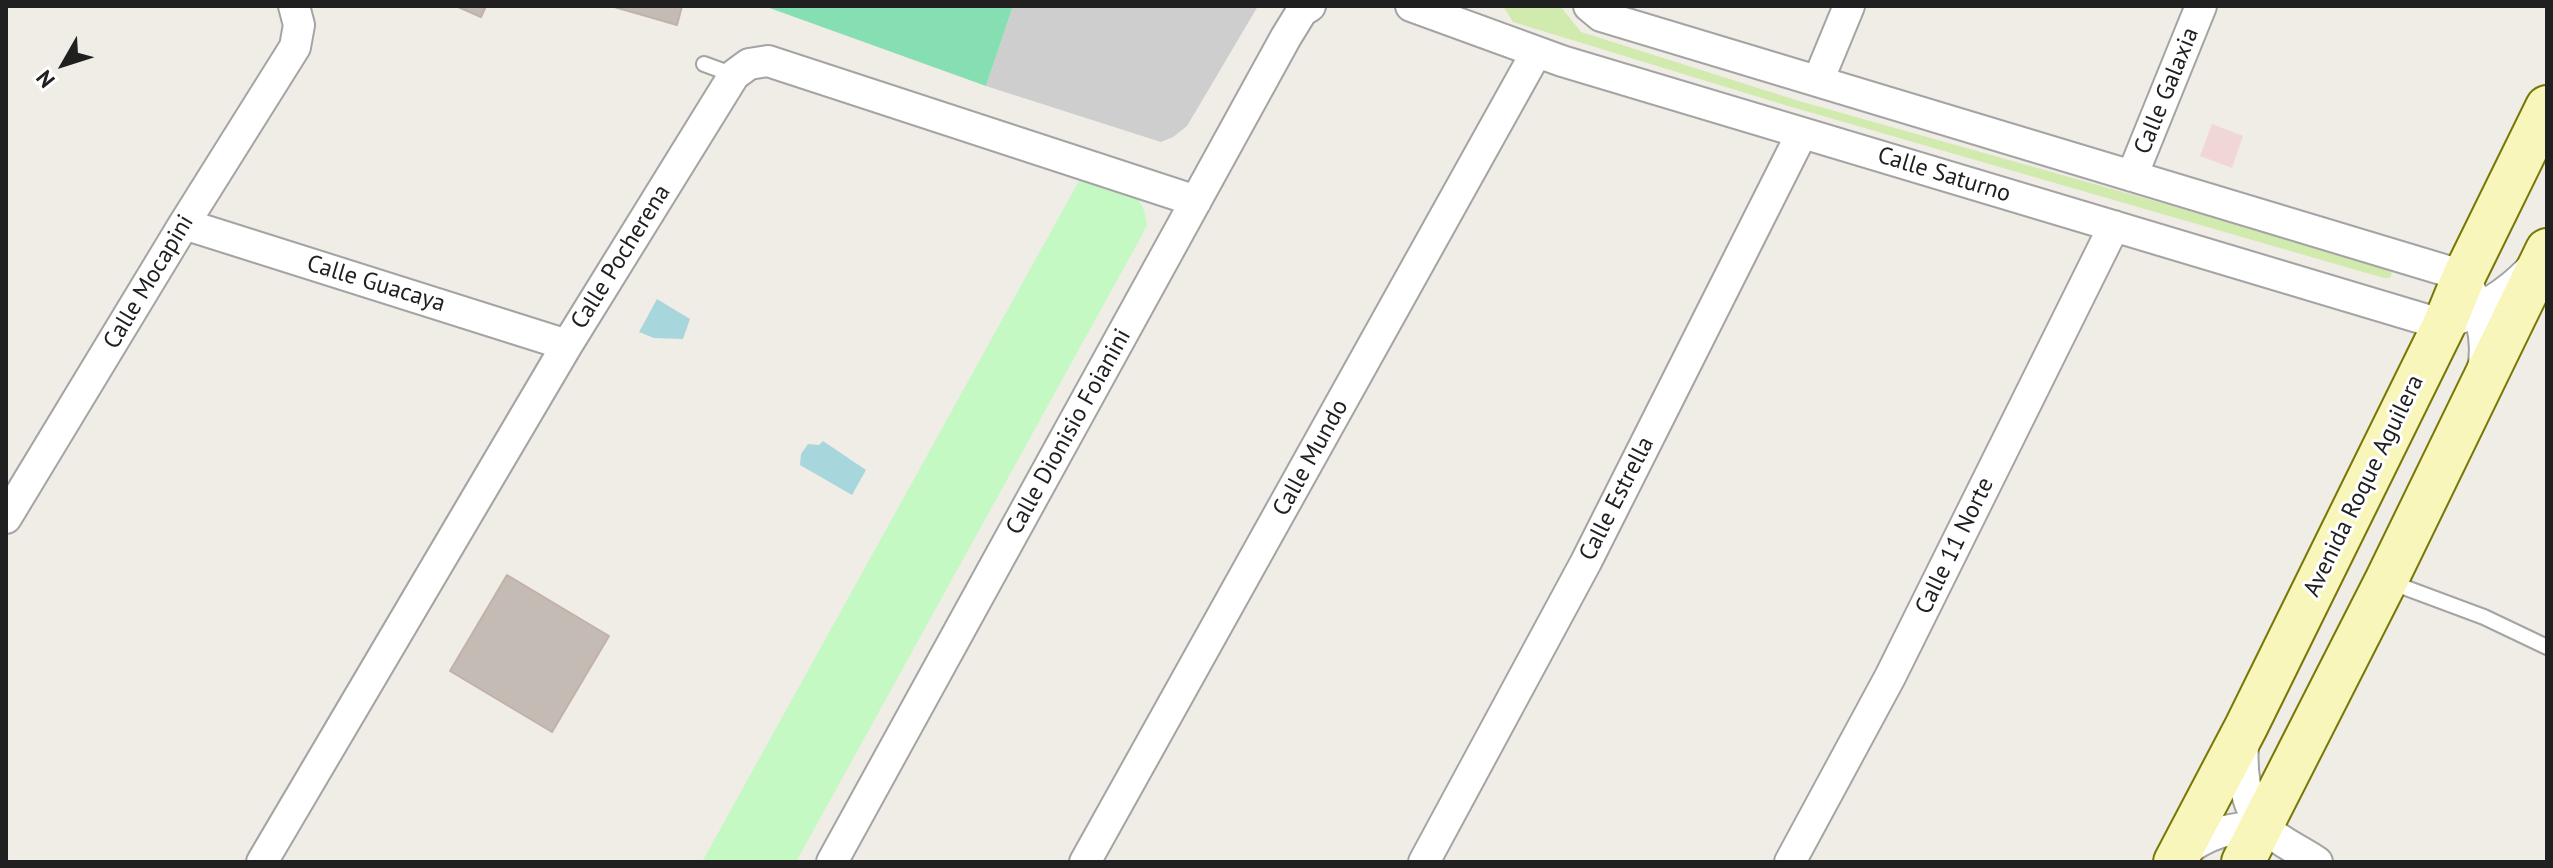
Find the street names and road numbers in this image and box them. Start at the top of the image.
street label: Calle Galaxia [2129,23,2205,159]
street label: Calle Saturno [1874,141,2014,209]
street label: Calle Pocherena [565,180,677,334]
street label: Calle Mocapini [98,210,200,354]
street label: Calle Guacaya [303,249,449,319]
street label: Calle Dionisio Foianini [1000,324,1138,540]
street label: Avenida Roque Aguilera [2298,370,2430,602]
street label: Calle Mundo [1267,395,1355,521]
street label: Calle Estrella [1573,432,1661,566]
street label: Calle 11 Norte [1910,473,2000,619]

